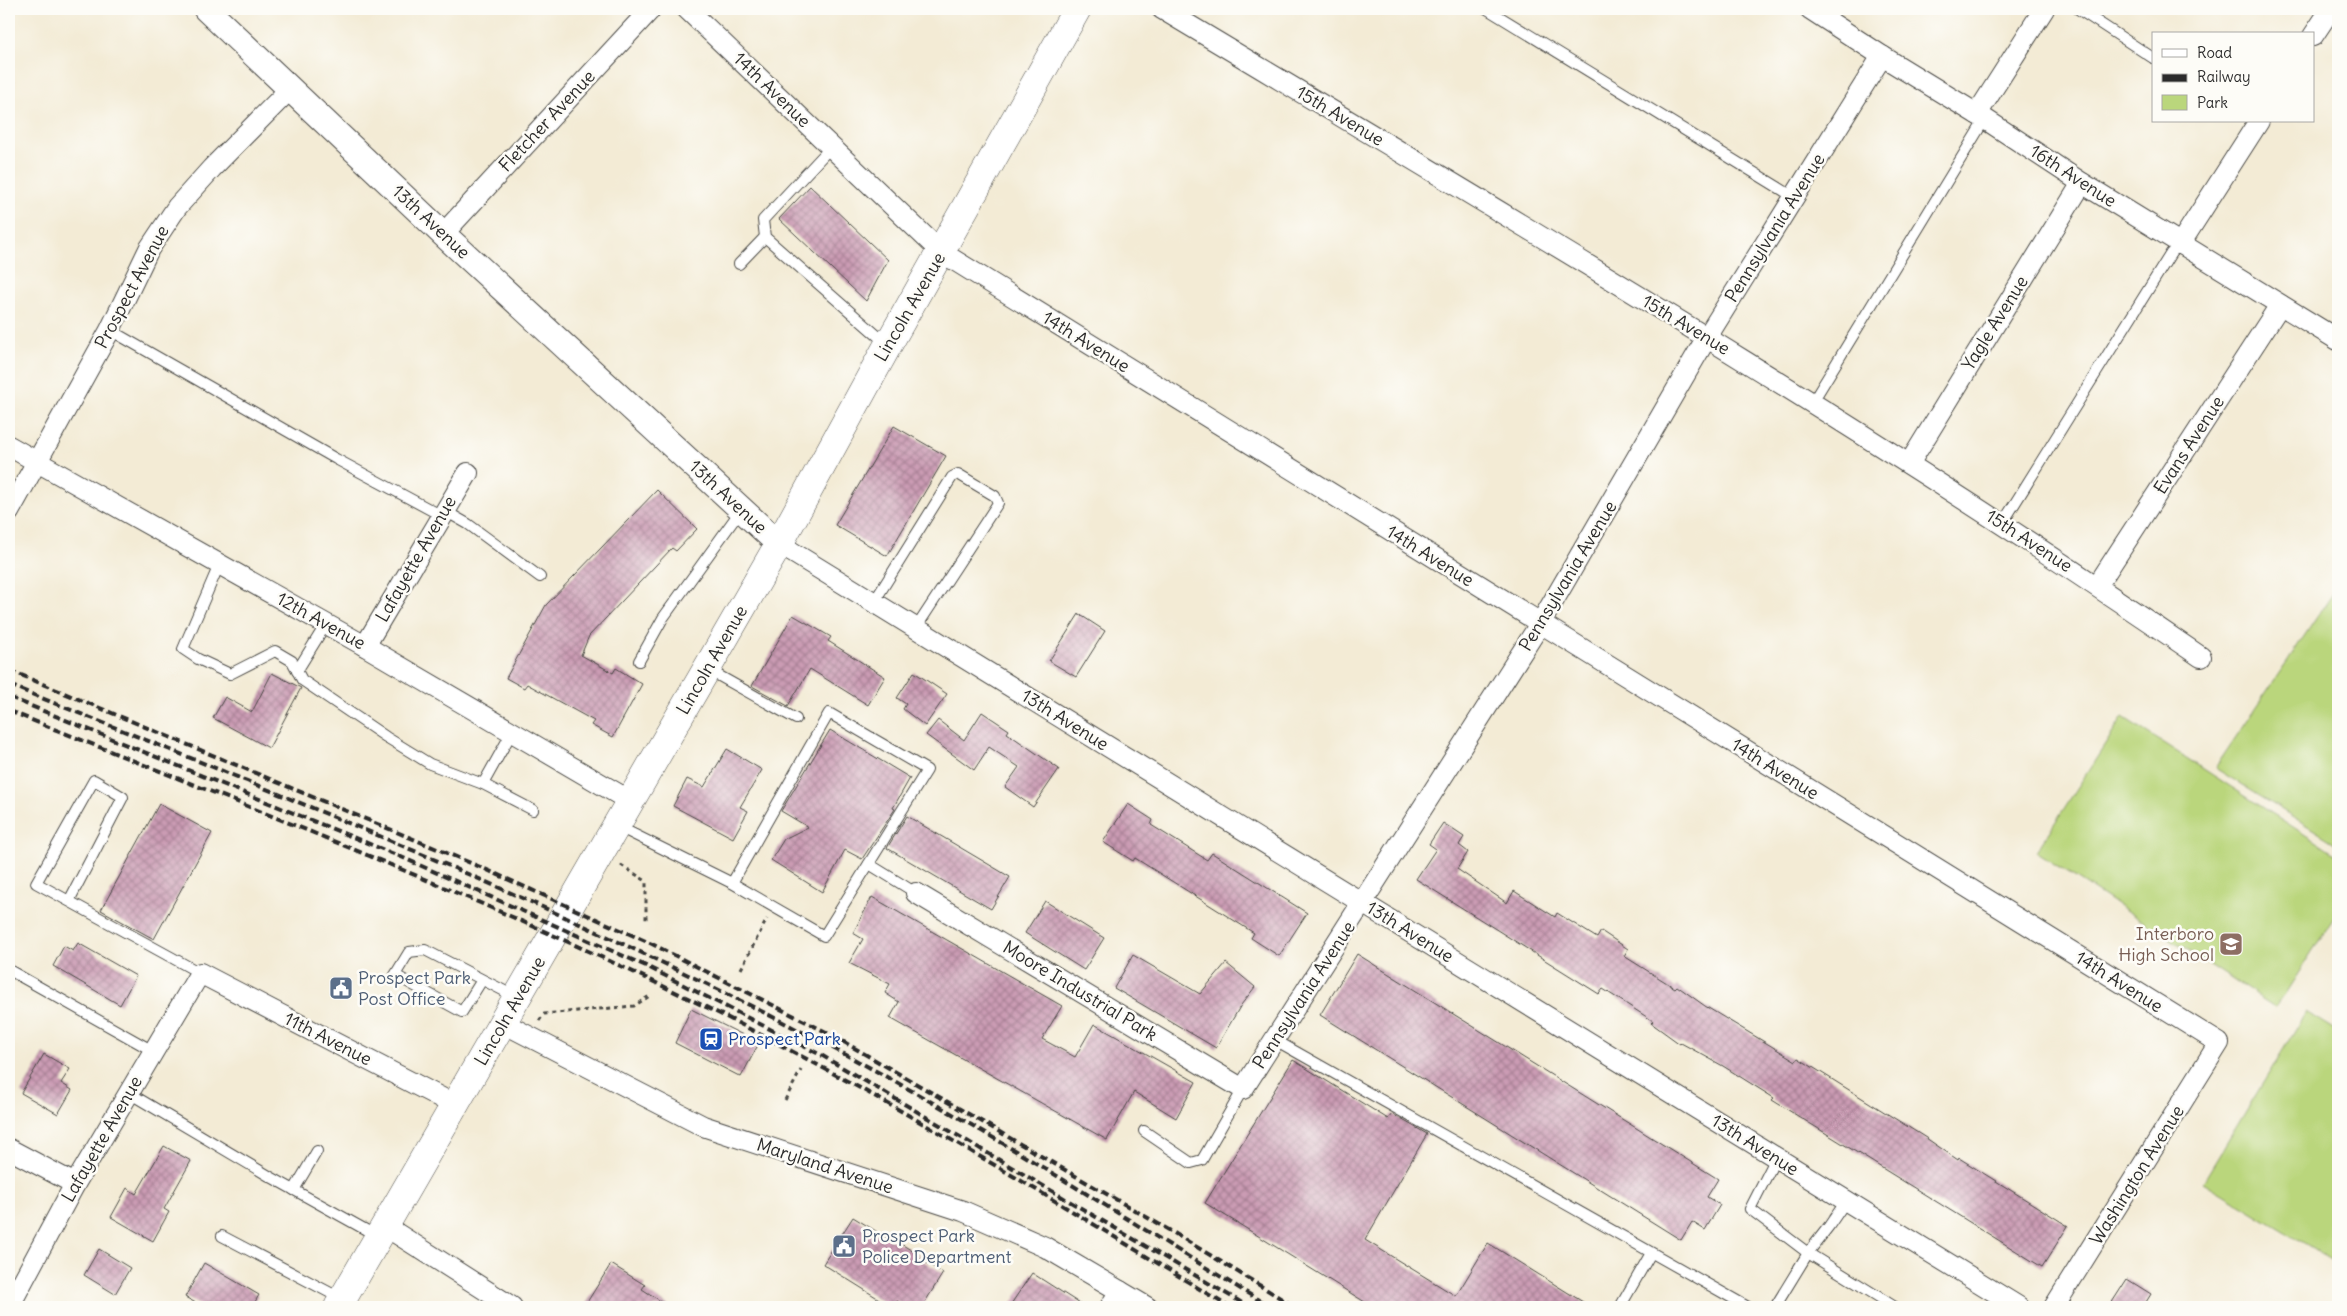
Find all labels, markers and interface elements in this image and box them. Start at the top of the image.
legend [2152,32,2314,122]
text: Road [2197,43,2232,62]
street label: 14th Avenue [729,47,816,132]
street label: Fletcher Avenue [493,65,600,176]
text: Railway [2197,67,2251,86]
street label: 15th Avenue [1292,80,1388,151]
text: Park [2197,93,2228,112]
street label: 16th Avenue [2026,139,2121,212]
street label: Pennsylvania Avenue [1719,149,1830,307]
street label: 13th Avenue [387,180,475,264]
street label: Prospect Avenue [89,221,174,352]
street label: Lincoln Avenue [869,248,950,366]
street label: Yagle Avenue [1956,271,2033,374]
street label: 15th Avenue [1638,289,1734,360]
street label: 14th Avenue [1038,306,1134,377]
street label: Evans Avenue [2148,391,2229,498]
street label: 13th Avenue [684,455,772,539]
street label: Lafayette Avenue [370,492,461,626]
street label: Pennsylvania Avenue [1514,496,1622,655]
street label: 15th Avenue [1982,504,2077,577]
street label: 14th Avenue [1382,520,1478,591]
street label: 12th Avenue [273,587,370,654]
street label: Lincoln Avenue [671,601,752,719]
street label: 13th Avenue [1017,684,1113,755]
street label: 14th Avenue [1727,733,1823,804]
street label: 13th Avenue [1362,896,1458,967]
street label: Pennsylvania Avenue [1247,917,1360,1073]
place label: Interboro High School [2119,922,2214,966]
school or university icon: Interboro High School [2218,931,2244,957]
street label: Moore Industrial Park [999,935,1162,1046]
street label: 14th Avenue [2071,946,2167,1017]
street label: Lincoln Avenue [469,952,550,1070]
place label: Prospect Park Post Office [358,966,471,1010]
public building icon: Prospect Park Post Office [328,975,354,1001]
street label: 11th Avenue [281,1007,376,1070]
station icon: Prospect Park [698,1026,724,1052]
place label: Prospect Park [728,1027,841,1050]
street label: Lafayette Avenue [56,1072,147,1206]
street label: Washington Avenue [2084,1101,2189,1249]
street label: 13th Avenue [1707,1109,1803,1180]
street label: Maryland Avenue [754,1133,896,1198]
place label: Prospect Park Police Department [862,1224,1012,1268]
public building icon: Prospect Park Police Department [831,1233,857,1259]

